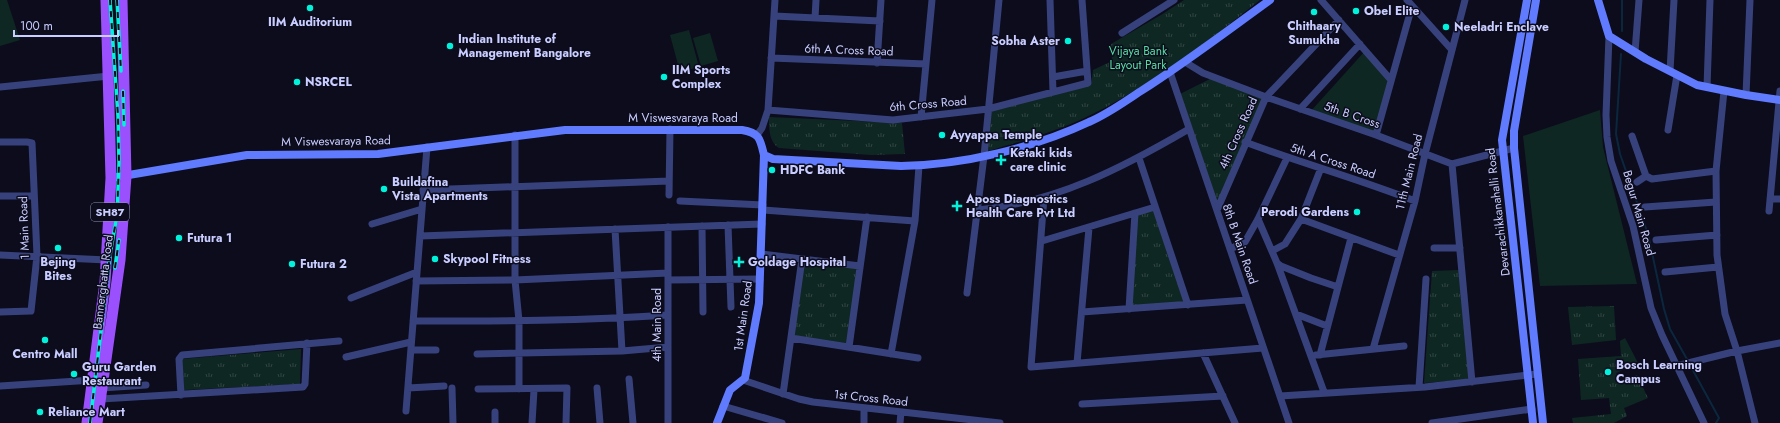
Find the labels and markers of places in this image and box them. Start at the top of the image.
place label: Obel Elite [1364,2,1420,20]
marker: IIM Auditorium [305,3,315,13]
marker: Obel Elite [1351,6,1361,16]
marker: Chithaary Sumukha [1309,7,1319,17]
place label: IIM Auditorium [268,13,352,31]
place label: Chithaary Sumukha [1287,17,1342,49]
place label: Neeladri Enclave [1454,18,1549,36]
marker: Neeladri Enclave [1441,22,1451,32]
place label: Indian Institute of Management Bangalore [458,30,591,62]
place label: Sobha Aster [991,32,1060,50]
marker: Sobha Aster [1063,36,1073,46]
marker: Indian Institute of Management Bangalore [445,41,455,51]
place label: IIM Sports Complex [672,61,731,93]
marker: IIM Sports Complex [659,72,669,82]
place label: NSRCEL [305,73,352,91]
marker: NSRCEL [292,77,302,87]
place label: Ayyappa Temple [949,126,1042,144]
marker: Ayyappa Temple [937,130,947,140]
place label: Ketaki kids care clinic [1010,144,1073,176]
marker: Ketaki kids care clinic [995,154,1007,166]
place label: HDFC Bank [780,161,845,179]
marker: HDFC Bank [767,165,777,175]
place label: Buildafina Vista Apartments [391,173,488,205]
marker: Buildafina Vista Apartments [379,184,389,194]
place label: Aposs Diagnostics Health Care Pvt Ltd [965,190,1075,222]
marker: Aposs Diagnostics Health Care Pvt Ltd [951,200,963,212]
place label: Perodi Gardens [1261,203,1350,221]
marker: Perodi Gardens [1352,207,1362,217]
place label: Futura 1 [187,229,232,247]
marker: Futura 1 [174,233,184,243]
marker: Bejing Bites [53,243,63,253]
place label: Skypool Fitness [443,250,531,268]
place label: Bejing Bites [40,253,76,285]
place label: Goldage Hospital [748,253,846,271]
marker: Skypool Fitness [430,254,440,264]
place label: Futura 2 [300,255,347,273]
marker: Goldage Hospital [733,256,745,268]
marker: Futura 2 [287,259,297,269]
marker: Centro Mall [40,335,50,345]
place label: Centro Mall [12,345,78,363]
place label: Bosch Learning Campus [1616,356,1702,388]
place label: Guru Garden Restaurant [82,358,157,390]
marker: Bosch Learning Campus [1603,367,1613,377]
marker: Guru Garden Restaurant [69,369,79,379]
place label: Reliance Mart [48,403,125,421]
marker: Reliance Mart [35,407,45,417]

